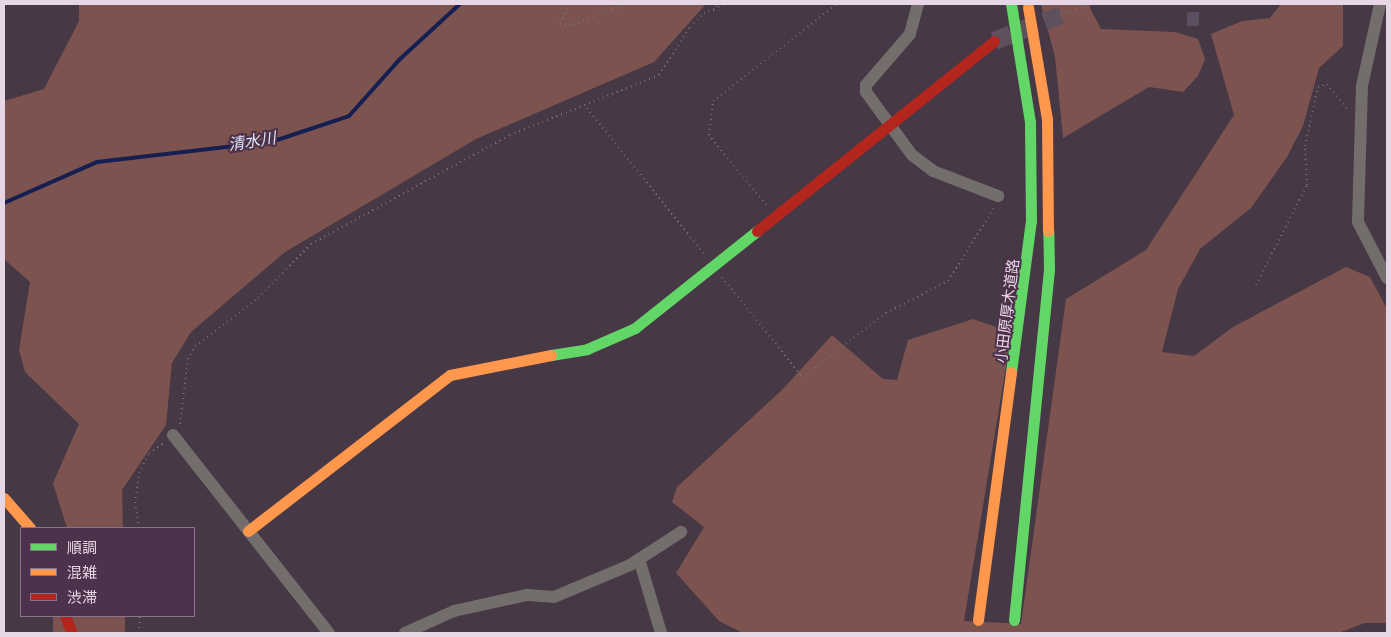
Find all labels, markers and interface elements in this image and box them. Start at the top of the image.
water label: 清水川 [227,129,277,155]
street label: 小田原厚木道路 [992,258,1022,364]
legend [20,527,195,617]
text: 順調 [67,538,97,557]
text: 混雑 [67,563,97,582]
text: 渋滞 [67,588,97,607]

